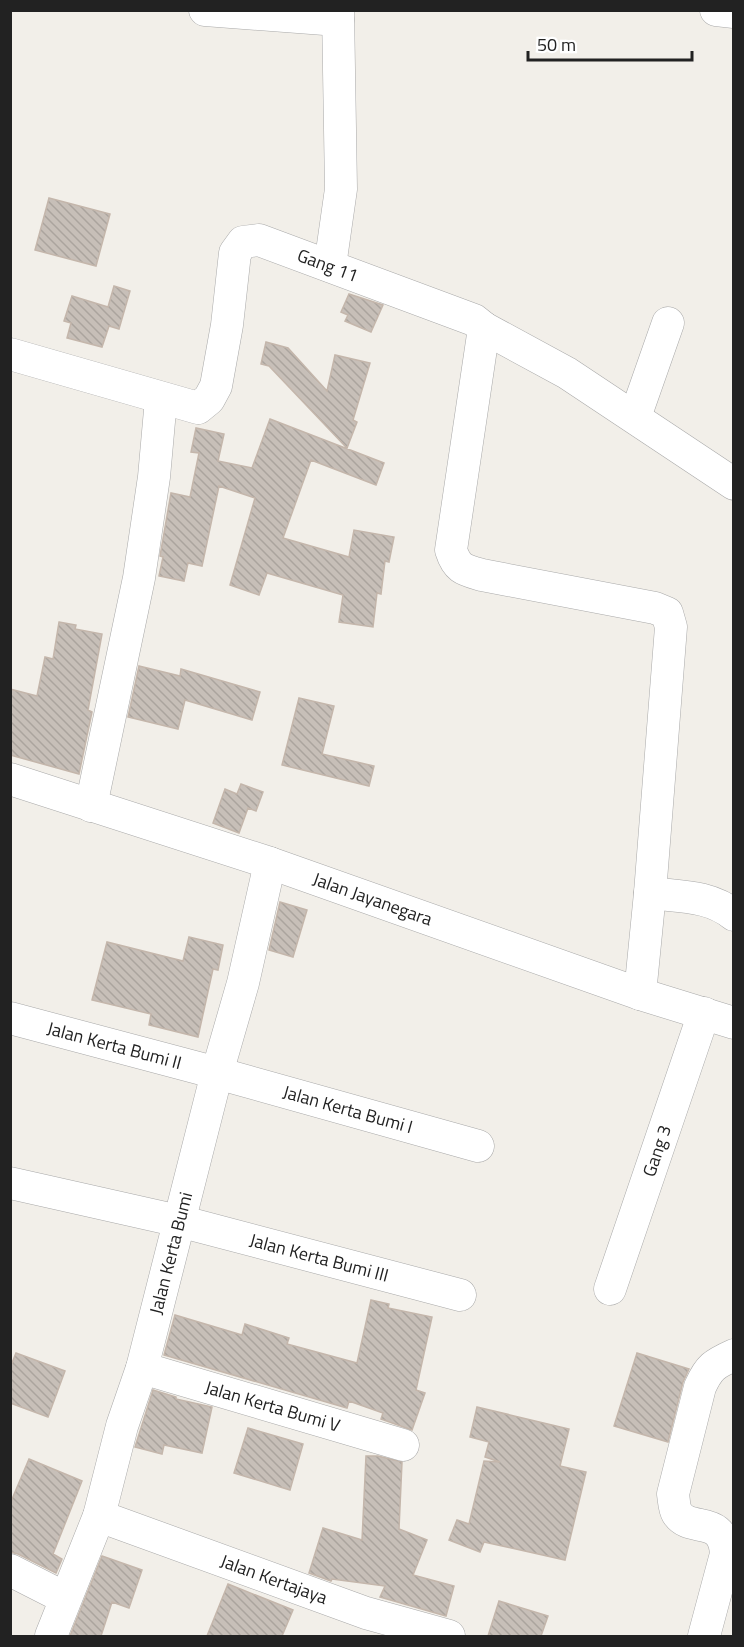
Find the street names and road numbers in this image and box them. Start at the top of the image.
street label: Gang 11 [294,241,362,289]
street label: Jalan Jayanegara [309,865,436,932]
street label: Jalan Kerta Bumi II [44,1014,185,1076]
street label: Jalan Kerta Bumi I [280,1078,416,1140]
street label: Gang 3 [635,1121,678,1180]
street label: Jalan Kerta Bumi [142,1189,199,1317]
street label: Jalan Kerta Bumi III [247,1226,392,1289]
street label: Jalan Kerta Bumi V [202,1373,344,1439]
street label: Jalan Kertajaya [217,1547,331,1611]

